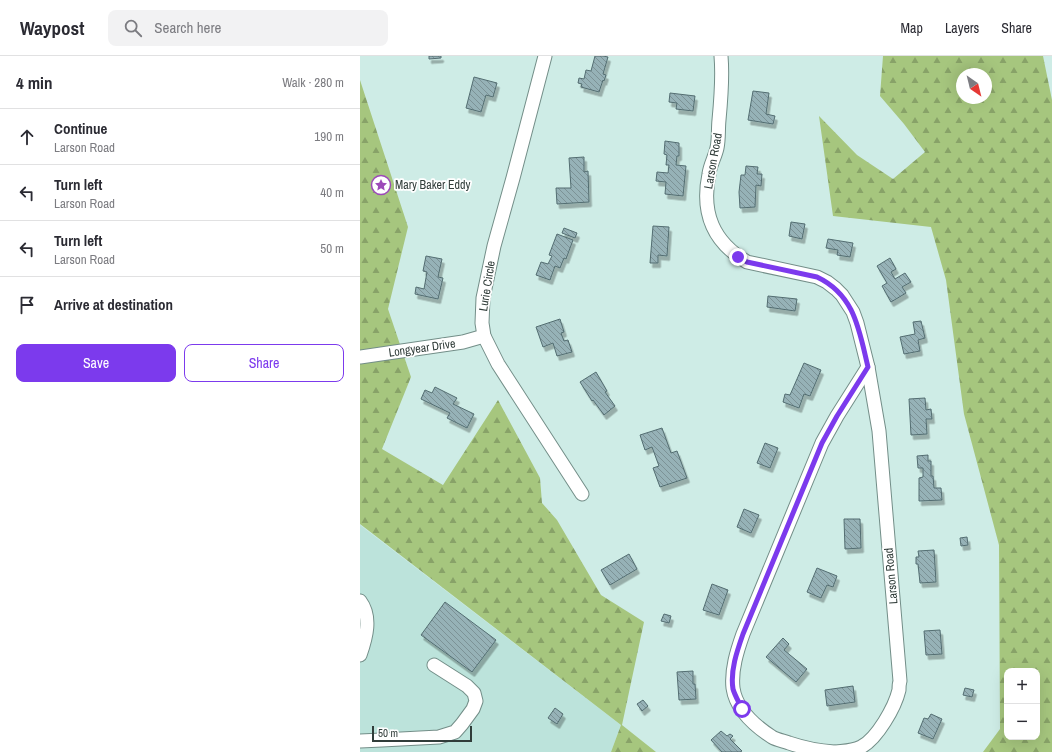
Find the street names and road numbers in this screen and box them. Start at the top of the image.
street label: Larson Road [700,132,726,190]
street label: Lurie Circle [475,260,499,312]
street label: Longyear Drive [388,335,456,361]
street label: Larson Road [881,547,901,605]

